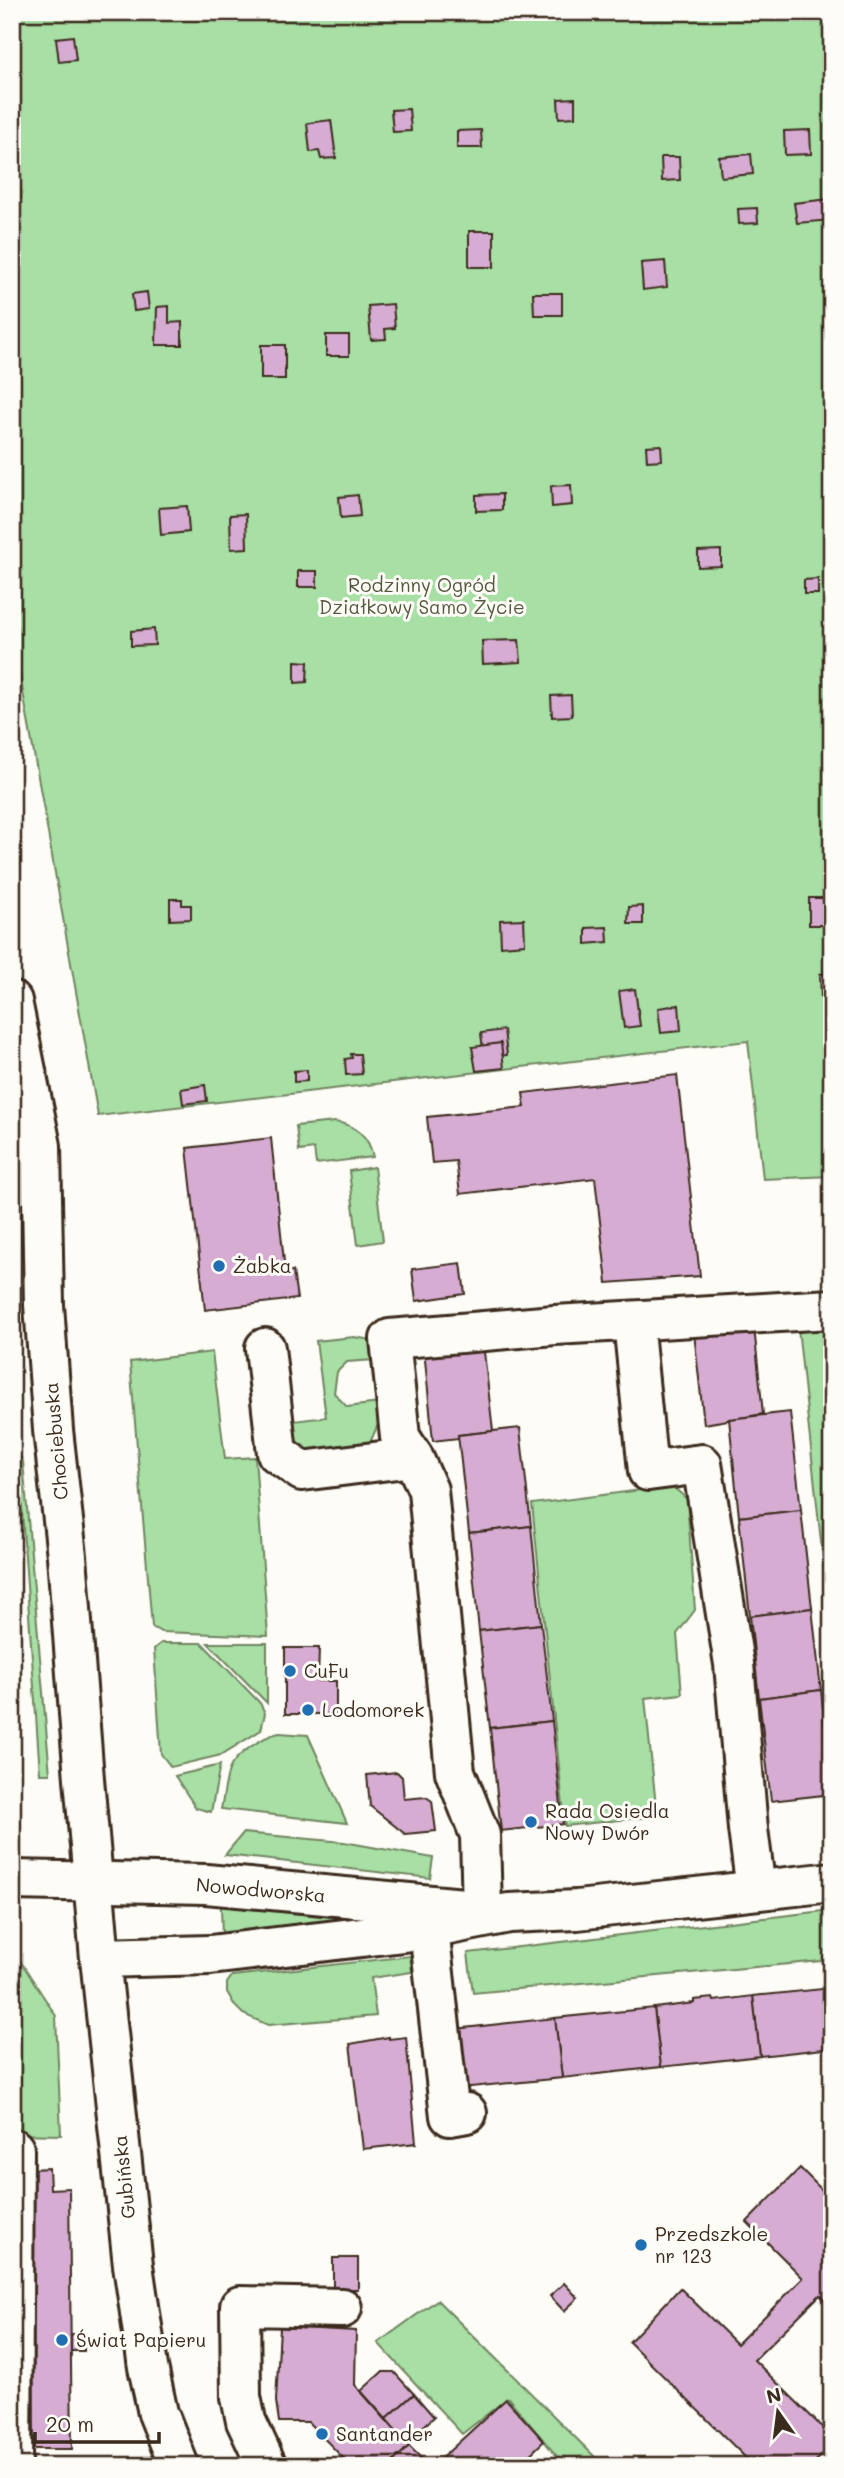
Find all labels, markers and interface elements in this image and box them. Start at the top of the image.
park label: Rodzinny Ogród Działkowy Samo Życie [319,572,525,619]
place label: Żabka [233,1253,292,1278]
marker: Żabka [211,1258,227,1274]
street label: Chociebuska [38,1381,73,1501]
place label: CuFu [304,1658,349,1683]
marker: CuFu [282,1663,298,1679]
place label: Lodomorek [322,1697,424,1722]
marker: Lodomorek [300,1702,316,1718]
place label: Rada Osiedla Nowy Dwór [545,1798,670,1845]
marker: Rada Osiedla Nowy Dwór [523,1814,539,1830]
street label: Nowodworska [195,1871,327,1908]
street label: Gubińska [107,2134,140,2220]
place label: Przedszkole nr 123 [655,2221,768,2268]
marker: Przedszkole nr 123 [633,2237,649,2253]
place label: Świat Papieru [76,2327,206,2352]
marker: Świat Papieru [54,2332,70,2348]
north arrow [742,2376,812,2446]
text: N [764,2381,784,2409]
scale bar [35,2401,159,2445]
text: 20 m [46,2410,94,2437]
place label: Santander [336,2421,433,2446]
marker: Santander [314,2426,330,2442]

